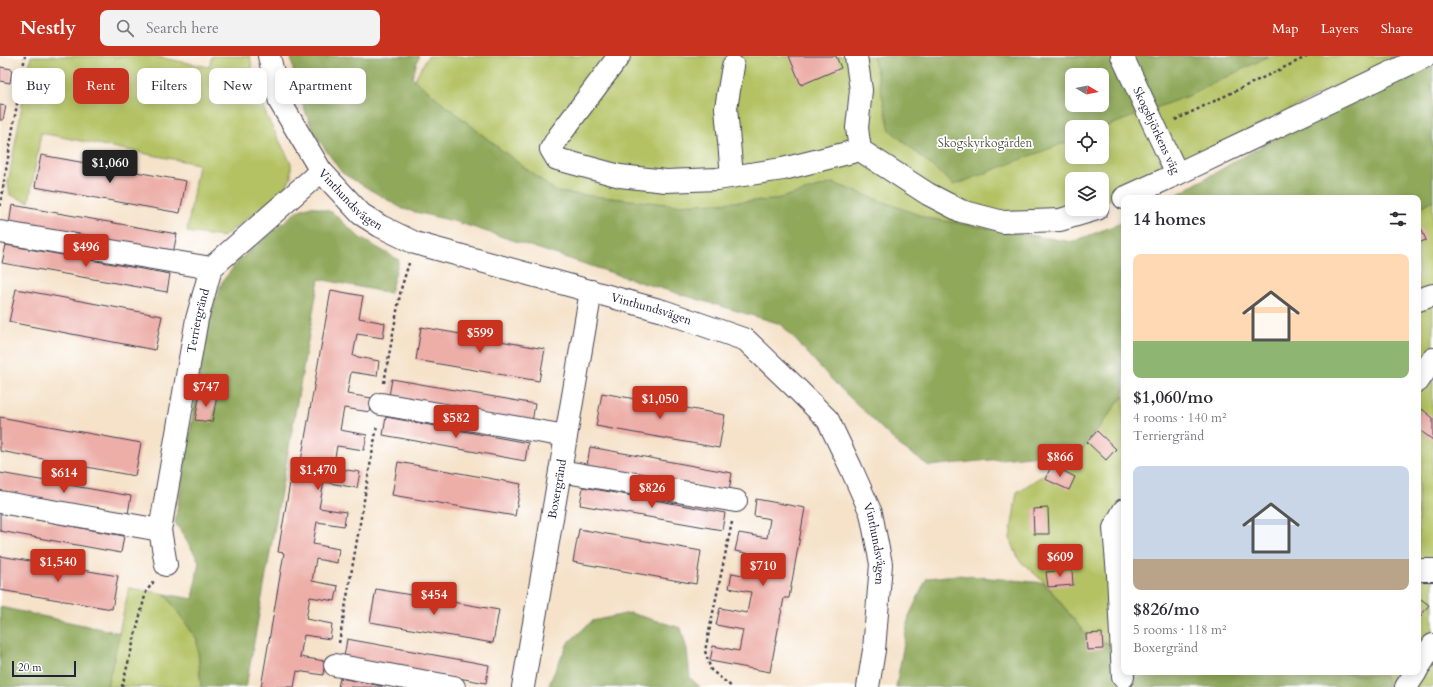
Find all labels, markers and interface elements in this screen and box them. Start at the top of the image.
search box [100,10,380,46]
text: Nestly [20,15,76,41]
icon: search [114,17,136,39]
text: Search here [146,18,219,38]
text: Map [1272,19,1299,38]
text: Layers [1321,19,1359,38]
text: Share [1381,19,1413,38]
chip: Buy [12,68,65,104]
chip: Rent [73,68,129,104]
chip: Filters [137,68,201,104]
chip: New [209,68,267,104]
chip: Apartment [275,68,366,104]
north arrow [1065,68,1109,112]
map controls [1065,68,1109,216]
street label: Skogsbjörkens väg [1129,84,1184,177]
button: locate [1065,120,1109,164]
park label: Skogskyrkogården [938,135,1033,151]
pin: $1,060 [77,150,143,184]
text: $1,060 [91,154,129,172]
street label: Vinthundsvägen [315,165,386,234]
button: layers [1065,172,1109,216]
text: 14 homes [1133,208,1206,231]
icon: filters [1387,208,1409,230]
pin: $496 [62,234,110,268]
text: $496 [73,238,99,256]
icon: home [1235,280,1307,352]
street label: Terriergränd [183,286,213,355]
street label: Vinthundsvägen [609,289,694,329]
pin: $599 [456,320,504,354]
text: $599 [467,324,493,342]
pin: $747 [182,374,230,408]
text: $747 [193,378,219,396]
pin: $1,050 [627,386,693,420]
text: $1,060/mo [1133,386,1213,409]
text: $1,050 [641,390,679,408]
pin: $582 [432,405,480,439]
text: $582 [443,409,469,427]
text: 4 rooms · 140 m² [1133,409,1226,427]
text: Terriergränd [1133,427,1204,445]
pin: $866 [1036,444,1084,478]
text: $866 [1047,448,1073,466]
pin: $1,470 [285,457,351,491]
street label: Boxergränd [544,457,570,520]
pin: $614 [40,460,88,494]
text: $1,470 [299,461,337,479]
text: $614 [51,464,77,482]
pin: $826 [628,475,676,509]
text: $826 [639,479,665,497]
icon: home [1235,492,1307,564]
street label: Vinthundsvägen [859,500,889,586]
pin: $609 [1036,544,1084,578]
text: $609 [1047,548,1073,566]
pin: $1,540 [25,549,91,583]
text: $1,540 [39,553,77,571]
pin: $710 [739,553,787,587]
text: $710 [750,557,776,575]
pin: $454 [410,582,458,616]
text: $454 [421,586,447,604]
text: $826/mo [1133,598,1199,621]
text: 5 rooms · 118 m² [1133,621,1226,639]
text: Boxergränd [1133,639,1198,657]
scale bar [12,659,76,678]
text: 20 m [18,660,42,675]

